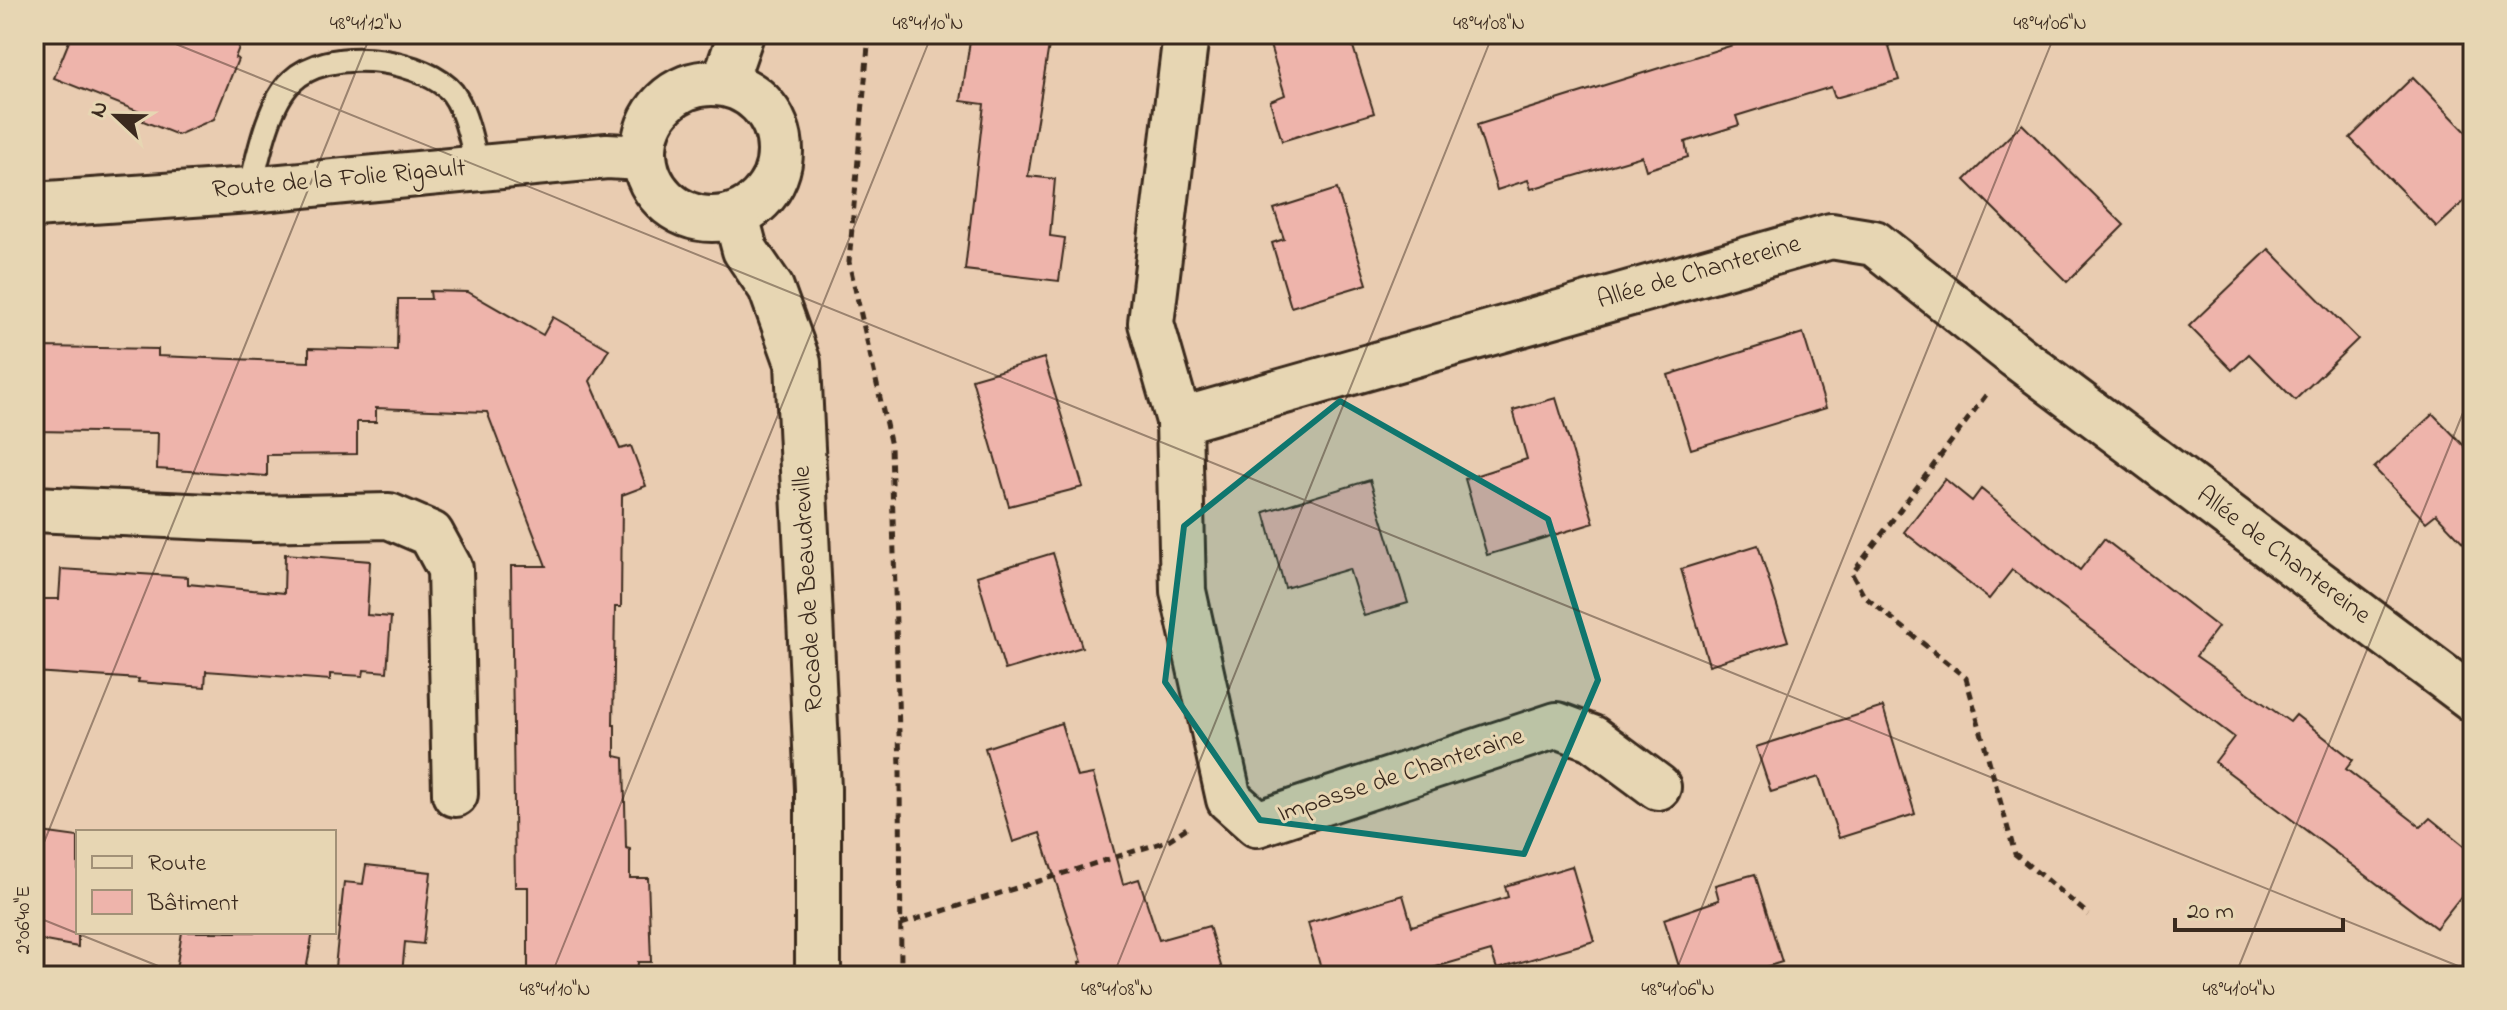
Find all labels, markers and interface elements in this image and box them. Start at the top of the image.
text: 48°41'12"N [330,10,402,39]
text: 48°41'10"N [893,10,963,39]
text: 48°41'08"N [1453,10,1525,39]
text: 48°41'06"N [2013,10,2087,39]
north arrow [76,76,156,156]
text: N [83,97,118,123]
street label: Route de la Folie Rigault [211,150,468,210]
street label: Allée de Chantereine [1593,226,1806,320]
street label: Rocade de Beaudreville [784,465,834,713]
street label: Allée de Chantereine [2188,478,2379,635]
street label: Impasse de Chanteraine [1273,718,1529,834]
legend [76,830,336,934]
text: Route [148,847,206,882]
scale bar [2175,882,2343,932]
text: 2°06'40"E [10,886,39,954]
text: Bâtiment [147,887,239,922]
text: 20 m [2187,895,2234,930]
text: 48°41'10"N [520,976,590,1005]
text: 48°41'08"N [1081,976,1153,1005]
text: 48°41'06"N [1641,976,1715,1005]
text: 48°41'04"N [2203,976,2275,1005]

